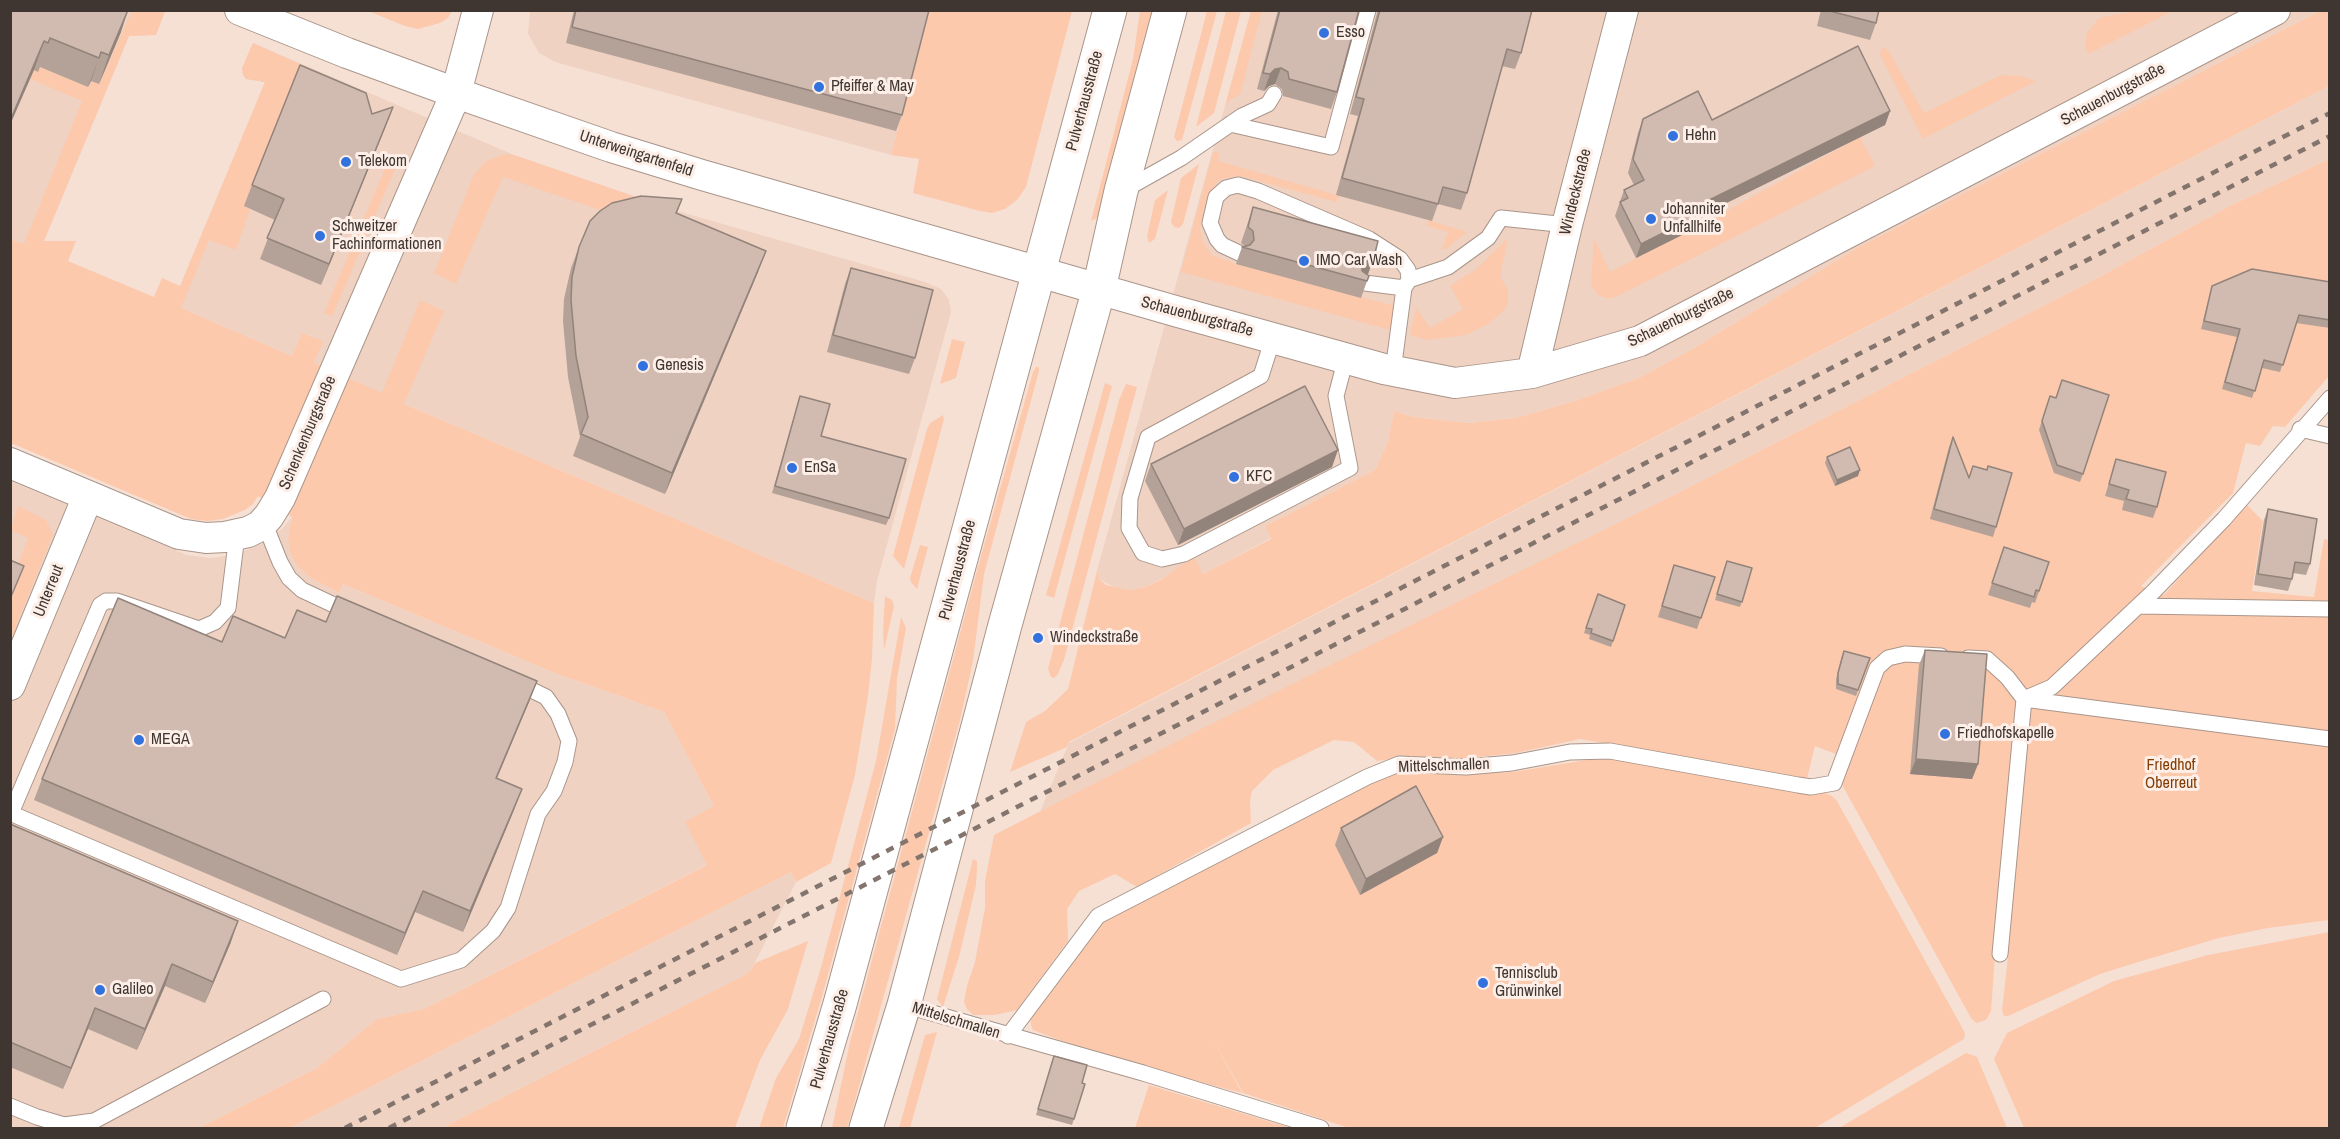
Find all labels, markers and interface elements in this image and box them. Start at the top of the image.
place label: Esso [1336,23,1365,43]
marker: Esso [1317,26,1331,40]
street label: Pulverhausstraße [1062,49,1108,153]
street label: Schauenburgstraße [2058,59,2168,131]
place label: Pfeiffer & May [831,77,914,97]
marker: Pfeiffer & May [812,80,826,94]
place label: Hehn [1685,126,1716,146]
street label: Unterweingartenfeld [577,127,695,181]
marker: Hehn [1666,129,1680,143]
street label: Windeckstraße [1556,147,1596,237]
place label: Telekom [358,152,407,172]
marker: Telekom [339,155,353,169]
place label: Johanniter Unfallhilfe [1663,200,1725,238]
marker: Johanniter Unfallhilfe [1644,212,1658,226]
place label: Schweitzer Fachinformationen [332,217,441,255]
marker: Schweitzer Fachinformationen [313,229,327,243]
place label: IMO Car Wash [1316,251,1402,271]
marker: IMO Car Wash [1297,254,1311,268]
street label: Schauenburgstraße [1625,284,1737,352]
street label: Schauenburgstraße [1139,293,1255,341]
place label: Genesis [655,356,704,376]
marker: Genesis [636,359,650,373]
street label: Schenkenburgstraße [275,373,341,493]
place label: EnSa [804,458,836,478]
marker: EnSa [785,461,799,475]
place label: KFC [1246,467,1272,487]
marker: KFC [1227,470,1241,484]
street label: Pulverhausstraße [935,518,981,622]
street label: Unterreut [30,562,68,620]
place label: Windeckstraße [1050,628,1138,648]
marker: Windeckstraße [1031,631,1045,645]
place label: Friedhofskapelle [1957,724,2054,744]
marker: Friedhofskapelle [1938,727,1952,741]
place label: MEGA [151,730,190,750]
marker: MEGA [132,733,146,747]
street label: Mittelschmallen [1398,755,1490,777]
park label: Friedhof Oberreut [2145,756,2197,794]
place label: Tennisclub Grünwinkel [1495,964,1561,1002]
marker: Tennisclub Grünwinkel [1476,976,1490,990]
place label: Galileo [112,980,154,1000]
marker: Galileo [93,983,107,997]
street label: Pulverhausstraße [807,987,853,1091]
street label: Mittelschmallen [910,998,1002,1044]

